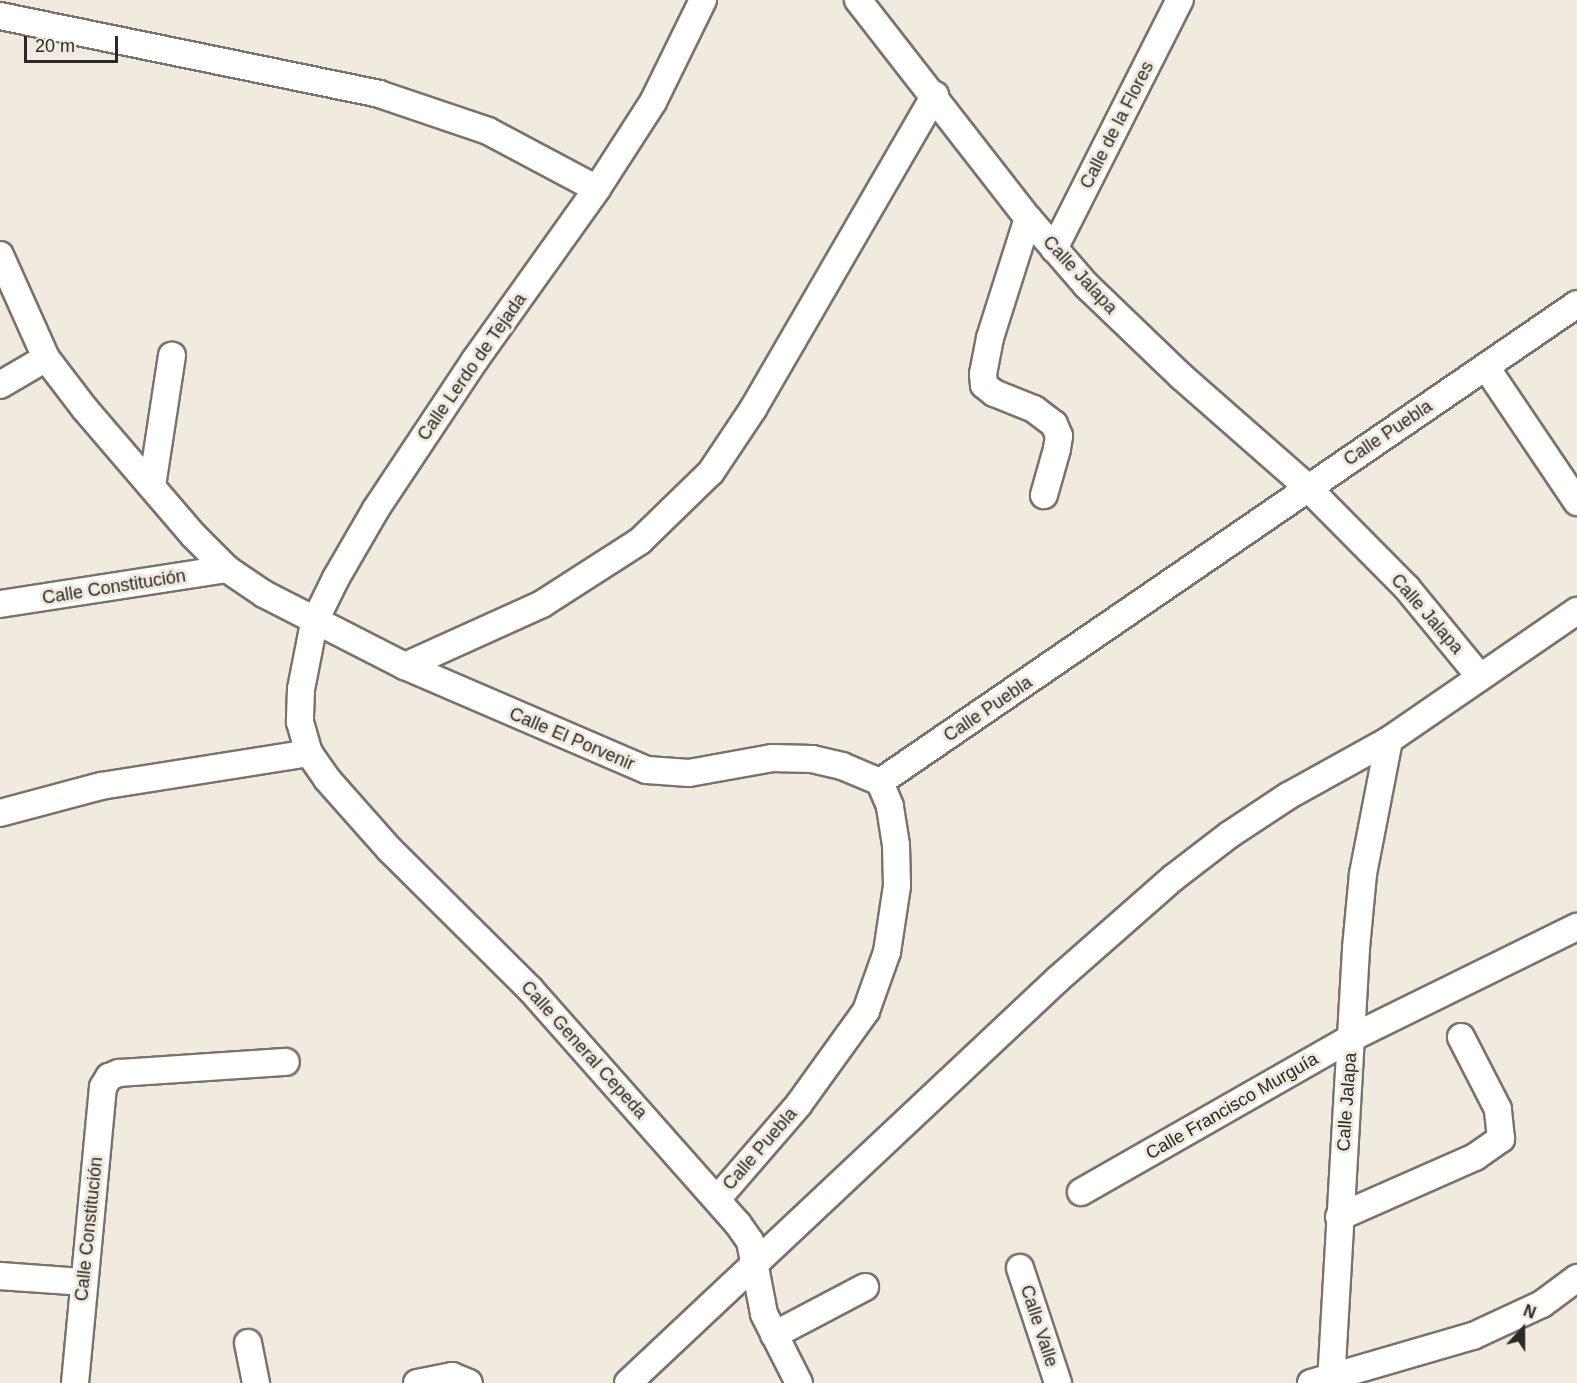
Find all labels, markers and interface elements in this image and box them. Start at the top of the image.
scale bar [27,24,122,62]
text: 20 m [35,36,75,56]
street label: Calle de la Flores [1076,58,1158,192]
street label: Calle Jalapa [1038,231,1122,319]
street label: Calle Lerdo de Tejada [413,289,531,445]
street label: Calle Puebla [1340,396,1436,470]
street label: Calle Constitución [41,565,187,609]
street label: Calle Jalapa [1386,570,1468,658]
street label: Calle Puebla [940,672,1036,746]
street label: Calle El Porvenir [506,703,638,775]
street label: Calle General Cepeda [516,977,652,1123]
street label: Calle Francisco Murguía [1142,1048,1322,1164]
street label: Calle Jalapa [1333,1052,1361,1152]
street label: Calle Puebla [718,1103,802,1195]
street label: Calle Constitución [71,1156,107,1302]
street label: Calle Valle [1016,1282,1062,1370]
north arrow [1493,1299,1553,1359]
text: N [1521,1302,1538,1322]

